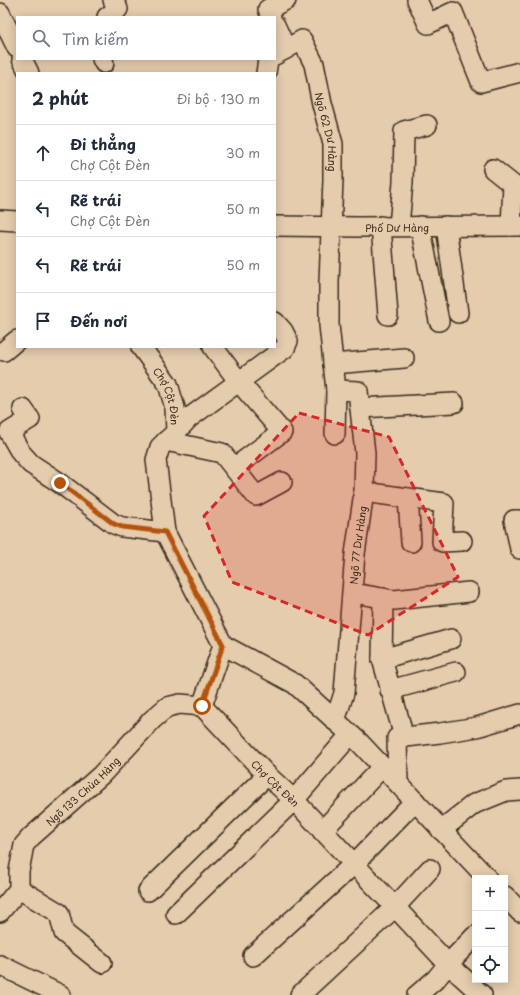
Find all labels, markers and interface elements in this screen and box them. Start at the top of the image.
search box [16,16,276,60]
icon: search [30,27,52,49]
text: Tìm kiếm [62,27,129,50]
text: 2 phút [32,85,89,111]
text: Đi bộ · 130 m [177,89,260,108]
street label: Ngõ 62 Dư Hàng [312,91,341,172]
text: Đi thẳng [70,132,136,155]
icon: ahead [32,142,54,164]
text: 30 m [226,143,260,162]
text: Chợ Cột Đèn [70,155,150,174]
text: Rẽ trái [70,188,121,211]
icon: left [32,198,54,220]
text: 50 m [226,199,260,218]
text: Chợ Cột Đèn [70,211,150,230]
street label: Phố Dư Hàng [365,219,429,234]
text: Rẽ trái [70,253,121,276]
icon: left [32,254,54,276]
text: 50 m [226,255,260,274]
text: Đến nơi [70,309,127,332]
icon: arrive [32,310,54,332]
street label: Chợ Cột Đèn [150,364,183,425]
route end [51,474,69,492]
street label: Ngõ 77 Dư Hàng [345,505,369,585]
route start [193,697,211,715]
street label: Ngõ 133 Chùa Hàng [42,753,123,829]
street label: Chợ Cột Đèn [248,756,303,809]
map controls [472,875,508,983]
button: + [472,875,508,911]
button: − [472,911,508,947]
button: locate [472,947,508,983]

